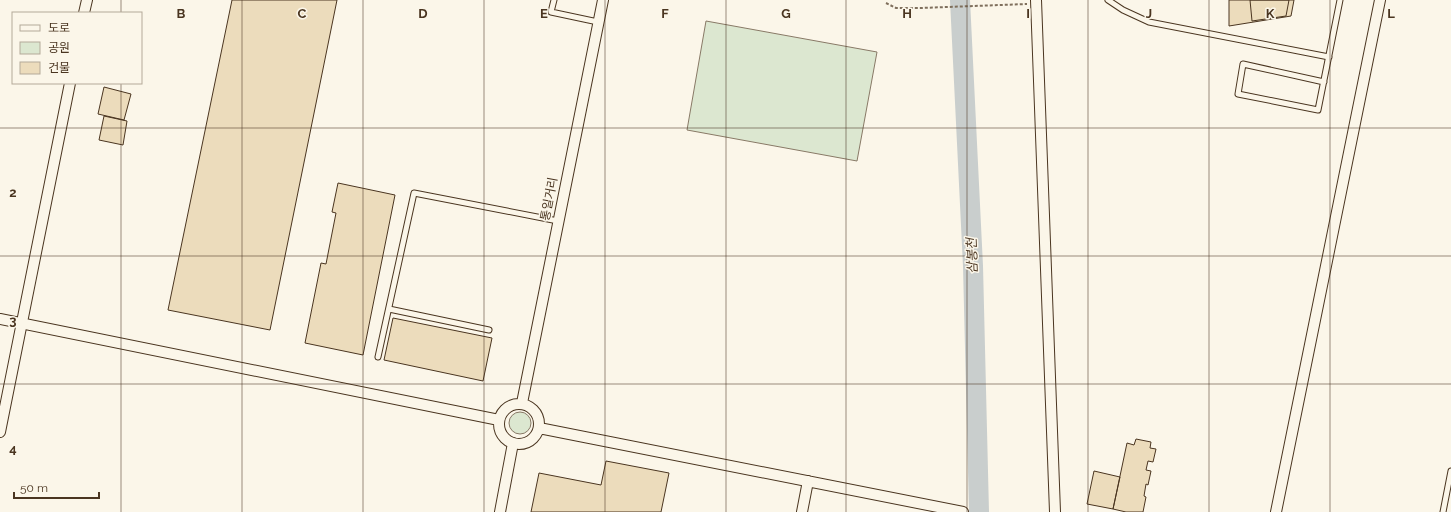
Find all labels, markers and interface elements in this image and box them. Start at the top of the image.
text: B [177,6,186,21]
text: C [298,6,307,21]
text: D [418,6,428,21]
text: E [540,6,548,21]
text: F [661,6,669,21]
text: G [781,6,791,21]
text: H [902,6,912,21]
text: I [1026,6,1030,21]
text: J [1146,6,1152,21]
text: K [1266,6,1275,21]
text: L [1387,6,1395,21]
legend [12,12,142,84]
text: 도로 [48,21,70,35]
text: 공원 [48,41,70,55]
text: 건물 [48,61,70,75]
street label: 통일거리 [538,176,560,222]
text: 2 [9,185,17,200]
water label: 삼봉천 [964,237,980,274]
text: 3 [9,313,17,328]
text: 4 [9,441,17,456]
scale bar [14,474,99,500]
text: 50 m [20,481,48,495]

